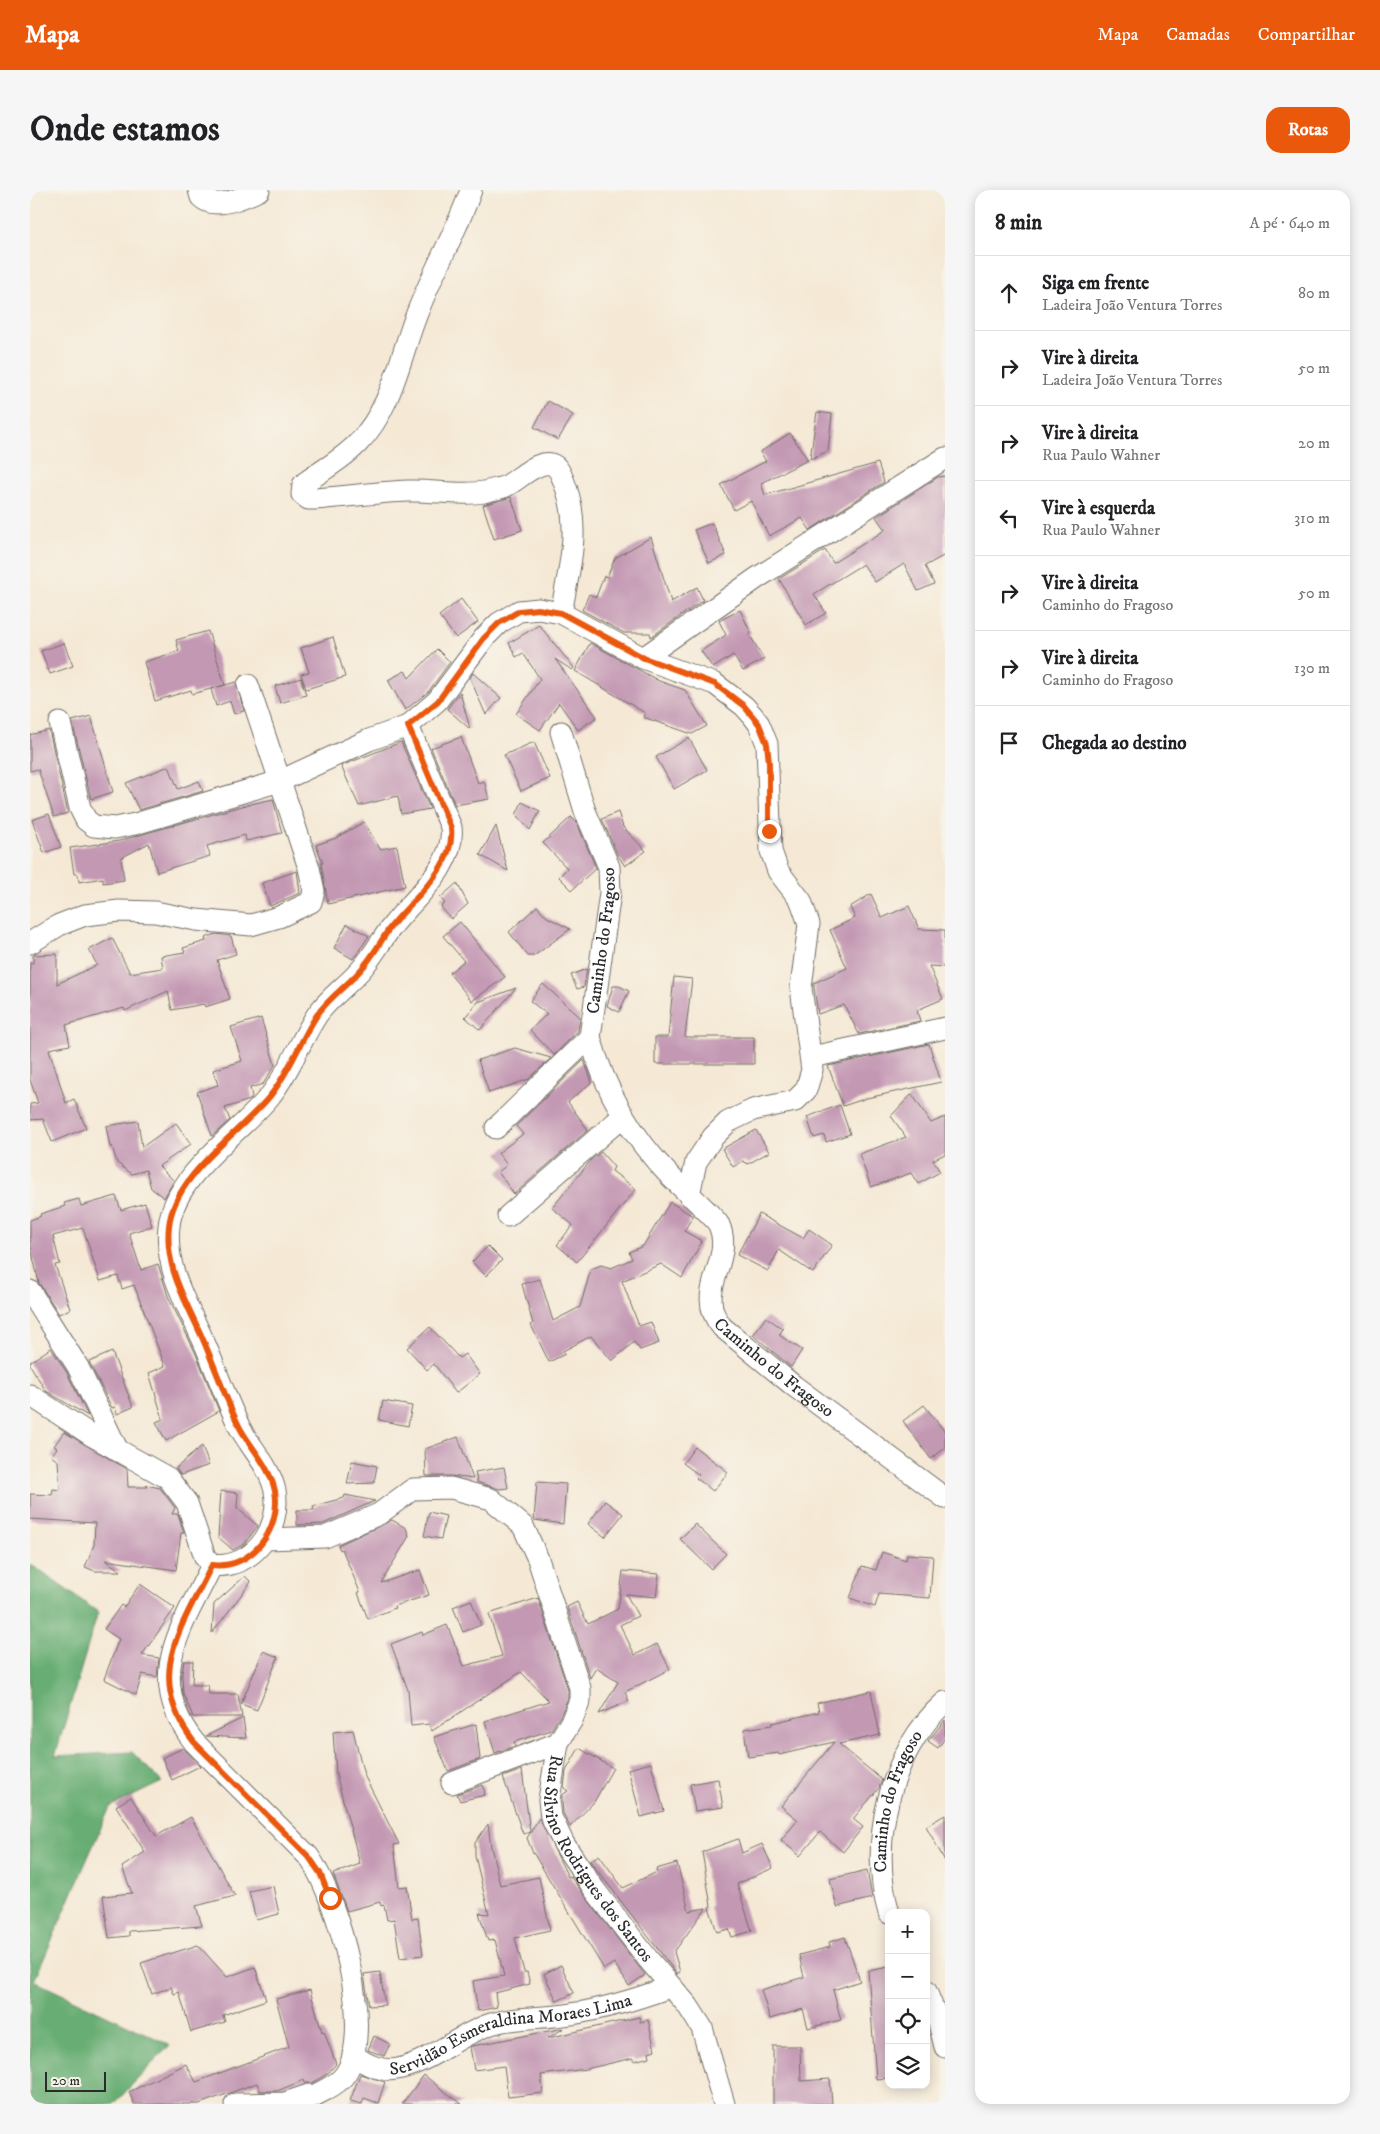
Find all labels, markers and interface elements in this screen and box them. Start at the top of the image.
text: Mapa [25,20,79,50]
text: Mapa [1098,24,1138,46]
text: Camadas [1166,24,1230,46]
text: Compartilhar [1258,24,1355,46]
button: Rotas [1266,107,1350,153]
text: Onde estamos [30,108,220,152]
text: 8 min [995,210,1042,236]
text: A pé · 640 m [1249,213,1330,233]
text: Siga em frente [1042,272,1149,295]
icon: ahead [995,279,1023,307]
text: 80 m [1298,283,1330,303]
text: Ladeira João Ventura Torres [1042,295,1222,315]
text: Vire à direita [1042,347,1138,370]
icon: right [995,354,1023,382]
text: 50 m [1298,358,1330,378]
text: Ladeira João Ventura Torres [1042,370,1222,390]
text: Vire à direita [1042,422,1138,445]
icon: right [995,429,1023,457]
text: 20 m [1298,433,1330,453]
text: Rua Paulo Wahner [1042,445,1160,465]
text: Vire à esquerda [1042,497,1155,520]
icon: left [995,504,1023,532]
text: 310 m [1294,508,1330,528]
text: Rua Paulo Wahner [1042,520,1160,540]
text: Vire à direita [1042,572,1138,595]
icon: right [995,579,1023,607]
text: 50 m [1298,583,1330,603]
text: Caminho do Fragoso [1042,595,1173,615]
text: Vire à direita [1042,647,1138,670]
icon: right [995,654,1023,682]
text: 130 m [1294,658,1330,678]
text: Caminho do Fragoso [1042,670,1173,690]
icon: arrive [995,729,1023,757]
text: Chegada ao destino [1042,732,1187,755]
route end [758,820,781,843]
street label: Caminho do Fragoso [582,867,621,1015]
street label: Caminho do Fragoso [708,1314,838,1423]
street label: Caminho do Fragoso [870,1726,928,1873]
street label: Rua Silvino Rodrigues dos Santos [538,1753,657,1967]
route start [319,1887,342,1910]
map controls [885,1909,930,2089]
button: + [885,1909,930,1954]
button: − [885,1954,930,1999]
street label: Servidão Esmeraldina Moraes Lima [389,1989,635,2081]
button: locate [885,1999,930,2044]
button: layers [885,2044,930,2089]
scale bar [45,2069,106,2092]
text: 20 m [52,2072,80,2090]

